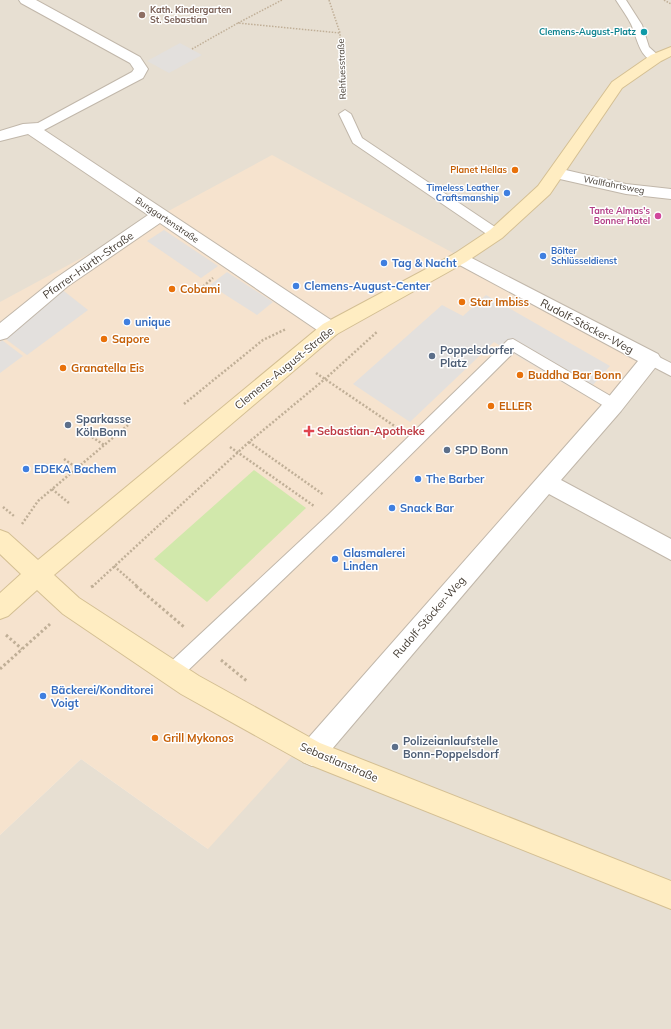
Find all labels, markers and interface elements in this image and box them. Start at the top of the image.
place label: Kath. Kindergarten St. Sebastian [150,4,232,25]
marker: Kath. Kindergarten St. Sebastian [137,10,147,20]
place label: Clemens-August-Platz [539,26,636,37]
marker: Clemens-August-Platz [639,27,649,37]
street label: Rehfuesstraße [335,38,348,100]
place label: Planet Hellas [450,164,507,175]
marker: Planet Hellas [510,165,520,175]
street label: Wallfahrtsweg [583,173,646,196]
place label: Timeless Leather Craftsmanship [426,182,499,203]
marker: Timeless Leather Craftsmanship [502,188,512,198]
street label: Burggartenstraße [133,194,201,245]
place label: Tante Almas's Bonner Hotel [589,205,650,226]
marker: Tante Almas's Bonner Hotel [653,211,663,221]
street label: Pfarrer-Hürth-Straße [40,228,136,302]
place label: Bölter Schlüsseldienst [551,245,618,266]
marker: Bölter Schlüsseldienst [538,251,548,261]
place label: Tag & Nacht [392,256,457,270]
marker: Tag & Nacht [379,258,389,268]
place label: Clemens-August-Center [304,279,431,293]
marker: Clemens-August-Center [291,281,301,291]
place label: Cobami [180,282,220,296]
marker: Cobami [167,284,177,294]
place label: Star Imbiss [470,295,530,309]
street label: Rudolf-Stöcker-Weg [538,296,636,356]
marker: Star Imbiss [457,297,467,307]
place label: unique [135,315,170,329]
marker: unique [122,317,132,327]
street label: Clemens-August-Straße [232,324,336,412]
place label: Sapore [112,332,150,346]
marker: Sapore [99,334,109,344]
place label: Poppelsdorfer Platz [440,343,515,370]
marker: Poppelsdorfer Platz [427,351,437,361]
place label: Granatella Eis [71,361,145,375]
marker: Granatella Eis [58,363,68,373]
place label: Buddha Bar Bonn [528,368,621,382]
marker: Buddha Bar Bonn [515,370,525,380]
place label: ELLER [499,399,532,413]
marker: ELLER [486,401,496,411]
place label: Sparkasse KölnBonn [76,412,131,439]
marker: Sparkasse KölnBonn [63,420,73,430]
place label: Sebastian-Apotheke [317,424,425,438]
marker: Sebastian-Apotheke [304,426,314,436]
place label: SPD Bonn [455,443,508,457]
marker: SPD Bonn [442,445,452,455]
place label: EDEKA Bachem [34,462,116,476]
marker: EDEKA Bachem [21,464,31,474]
place label: The Barber [426,472,485,486]
marker: The Barber [413,474,423,484]
place label: Snack Bar [400,501,455,515]
marker: Snack Bar [387,503,397,513]
place label: Glasmalerei Linden [343,546,405,573]
marker: Glasmalerei Linden [330,554,340,564]
street label: Rudolf-Stöcker-Weg [390,573,468,661]
place label: Bäckerei/Konditorei Voigt [50,683,153,710]
marker: Bäckerei/Konditorei Voigt [38,691,48,701]
place label: Grill Mykonos [163,731,234,745]
marker: Grill Mykonos [150,733,160,743]
place label: Polizeianlaufstelle Bonn-Poppelsdorf [403,734,500,761]
street label: Sebastianstraße [298,739,380,785]
marker: Polizeianlaufstelle Bonn-Poppelsdorf [390,742,400,752]

